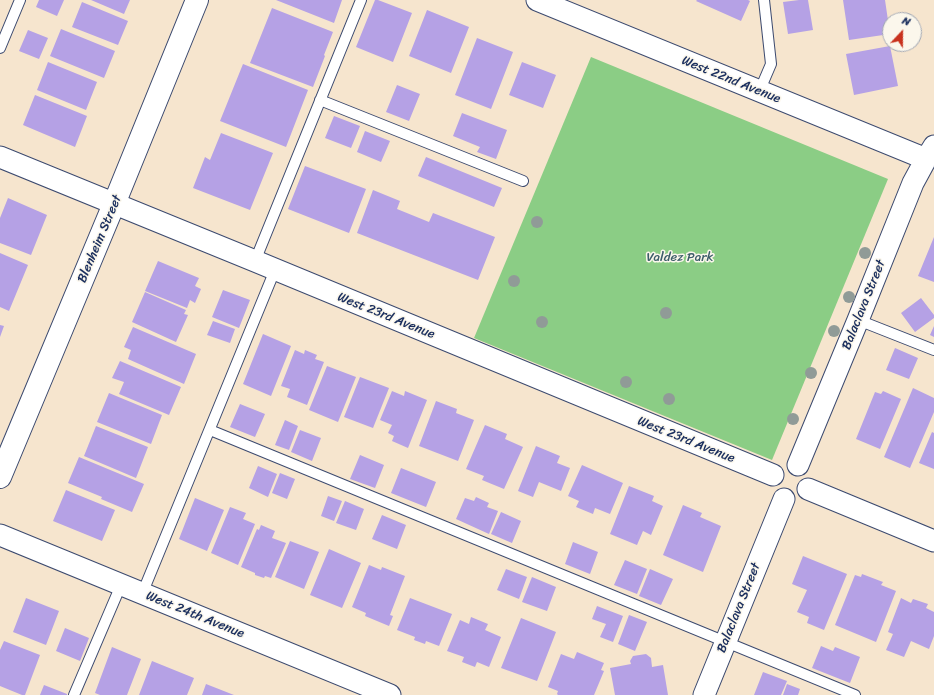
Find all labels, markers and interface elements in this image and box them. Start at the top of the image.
text: N [899,11,913,32]
north arrow [882,12,922,52]
street label: West 22nd Avenue [679,53,783,107]
street label: Blenheim Street [74,193,126,285]
park label: Valdez Park [647,250,713,266]
street label: Balaclava Street [839,258,889,352]
street label: West 23rd Avenue [335,289,437,343]
street label: West 23rd Avenue [635,413,737,467]
street label: Balaclava Street [714,561,764,655]
street label: West 24th Avenue [144,588,246,642]

